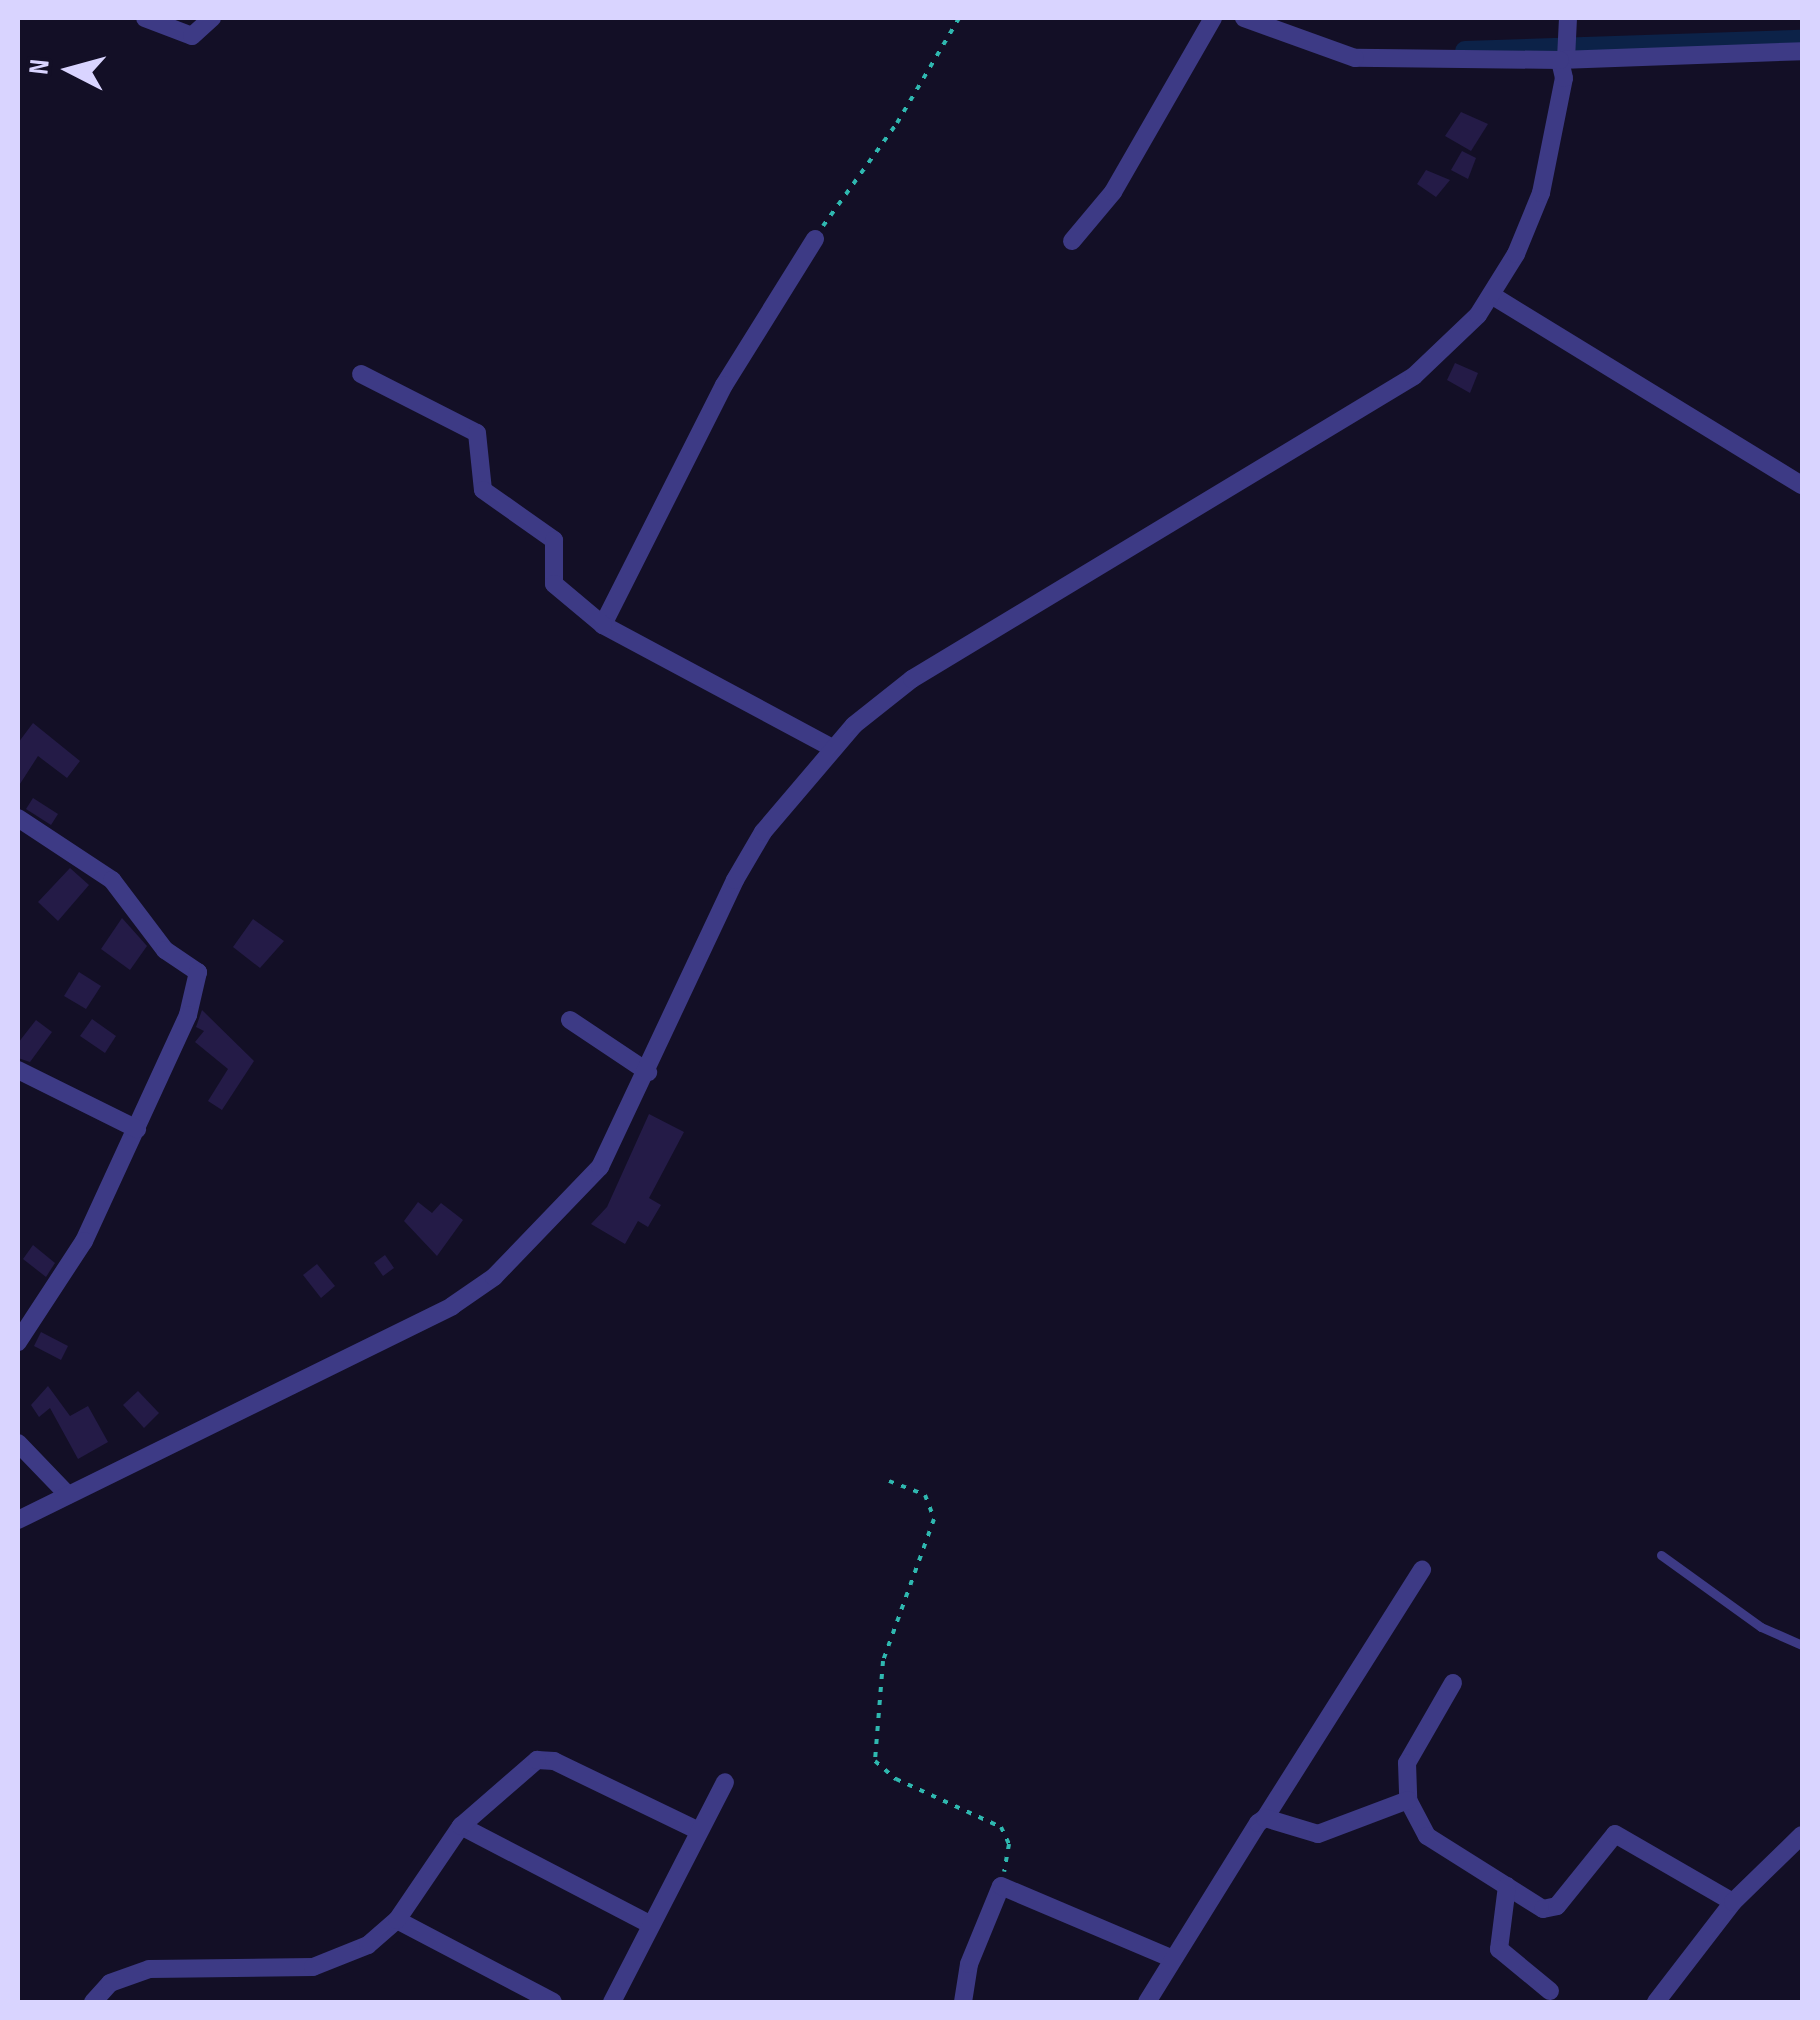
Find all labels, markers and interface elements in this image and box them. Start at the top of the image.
north arrow [20,20,120,120]
text: N [22,58,57,76]

